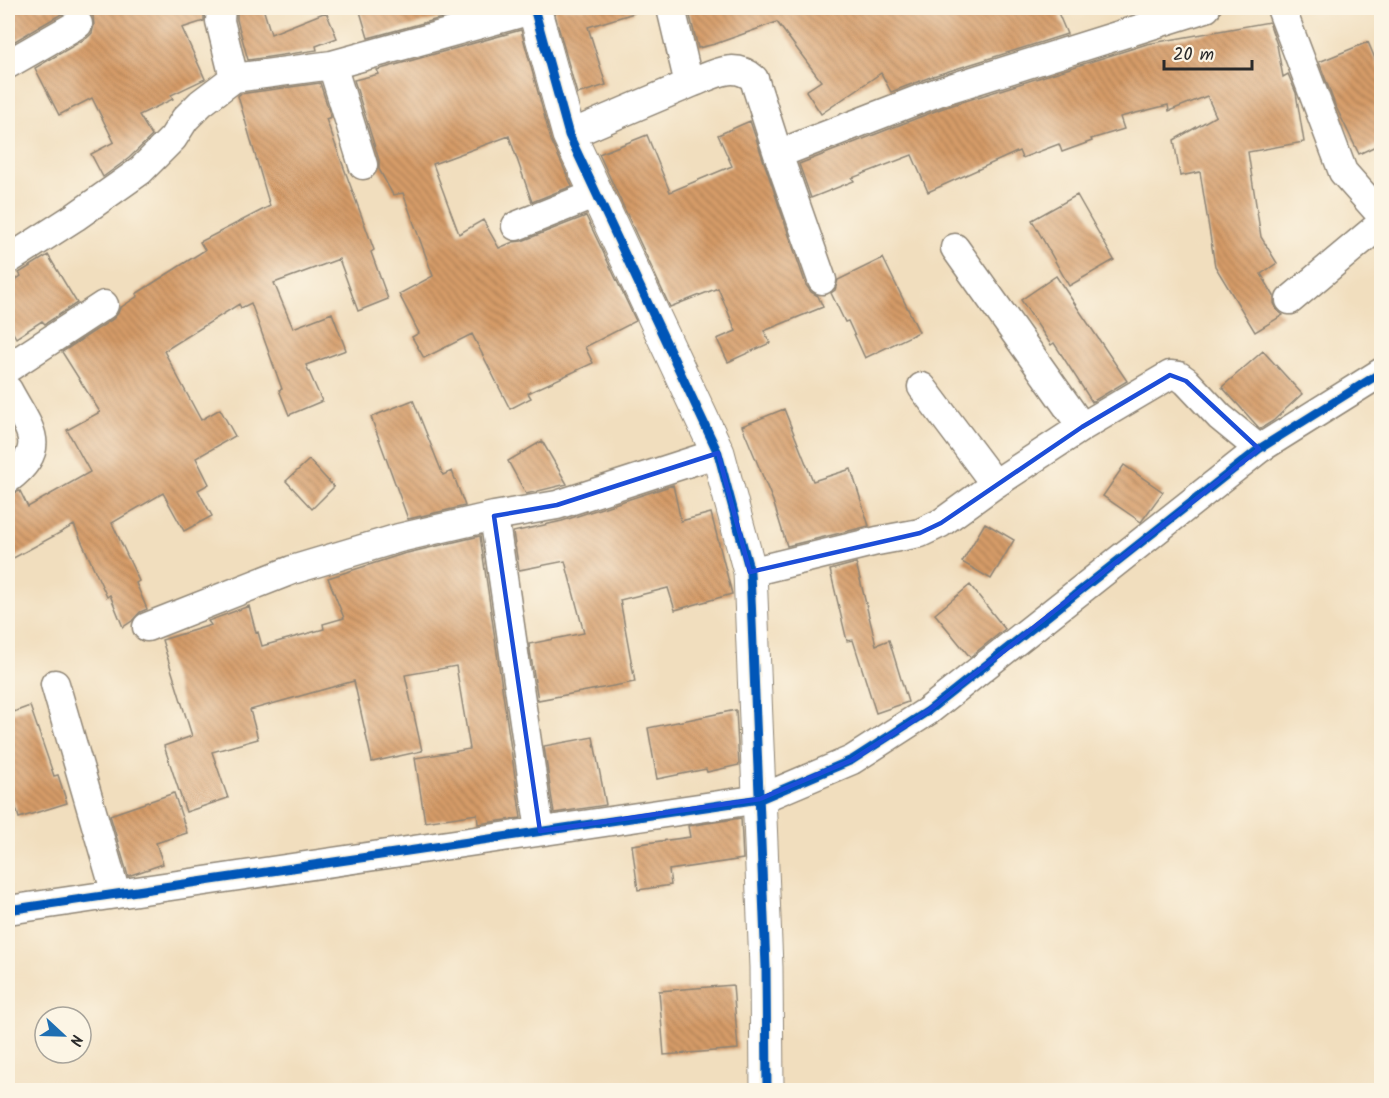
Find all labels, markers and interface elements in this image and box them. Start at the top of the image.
scale bar [1164,33,1252,71]
text: 20 m [1173,41,1214,70]
north arrow [33,1005,93,1065]
text: N [62,1031,89,1049]

